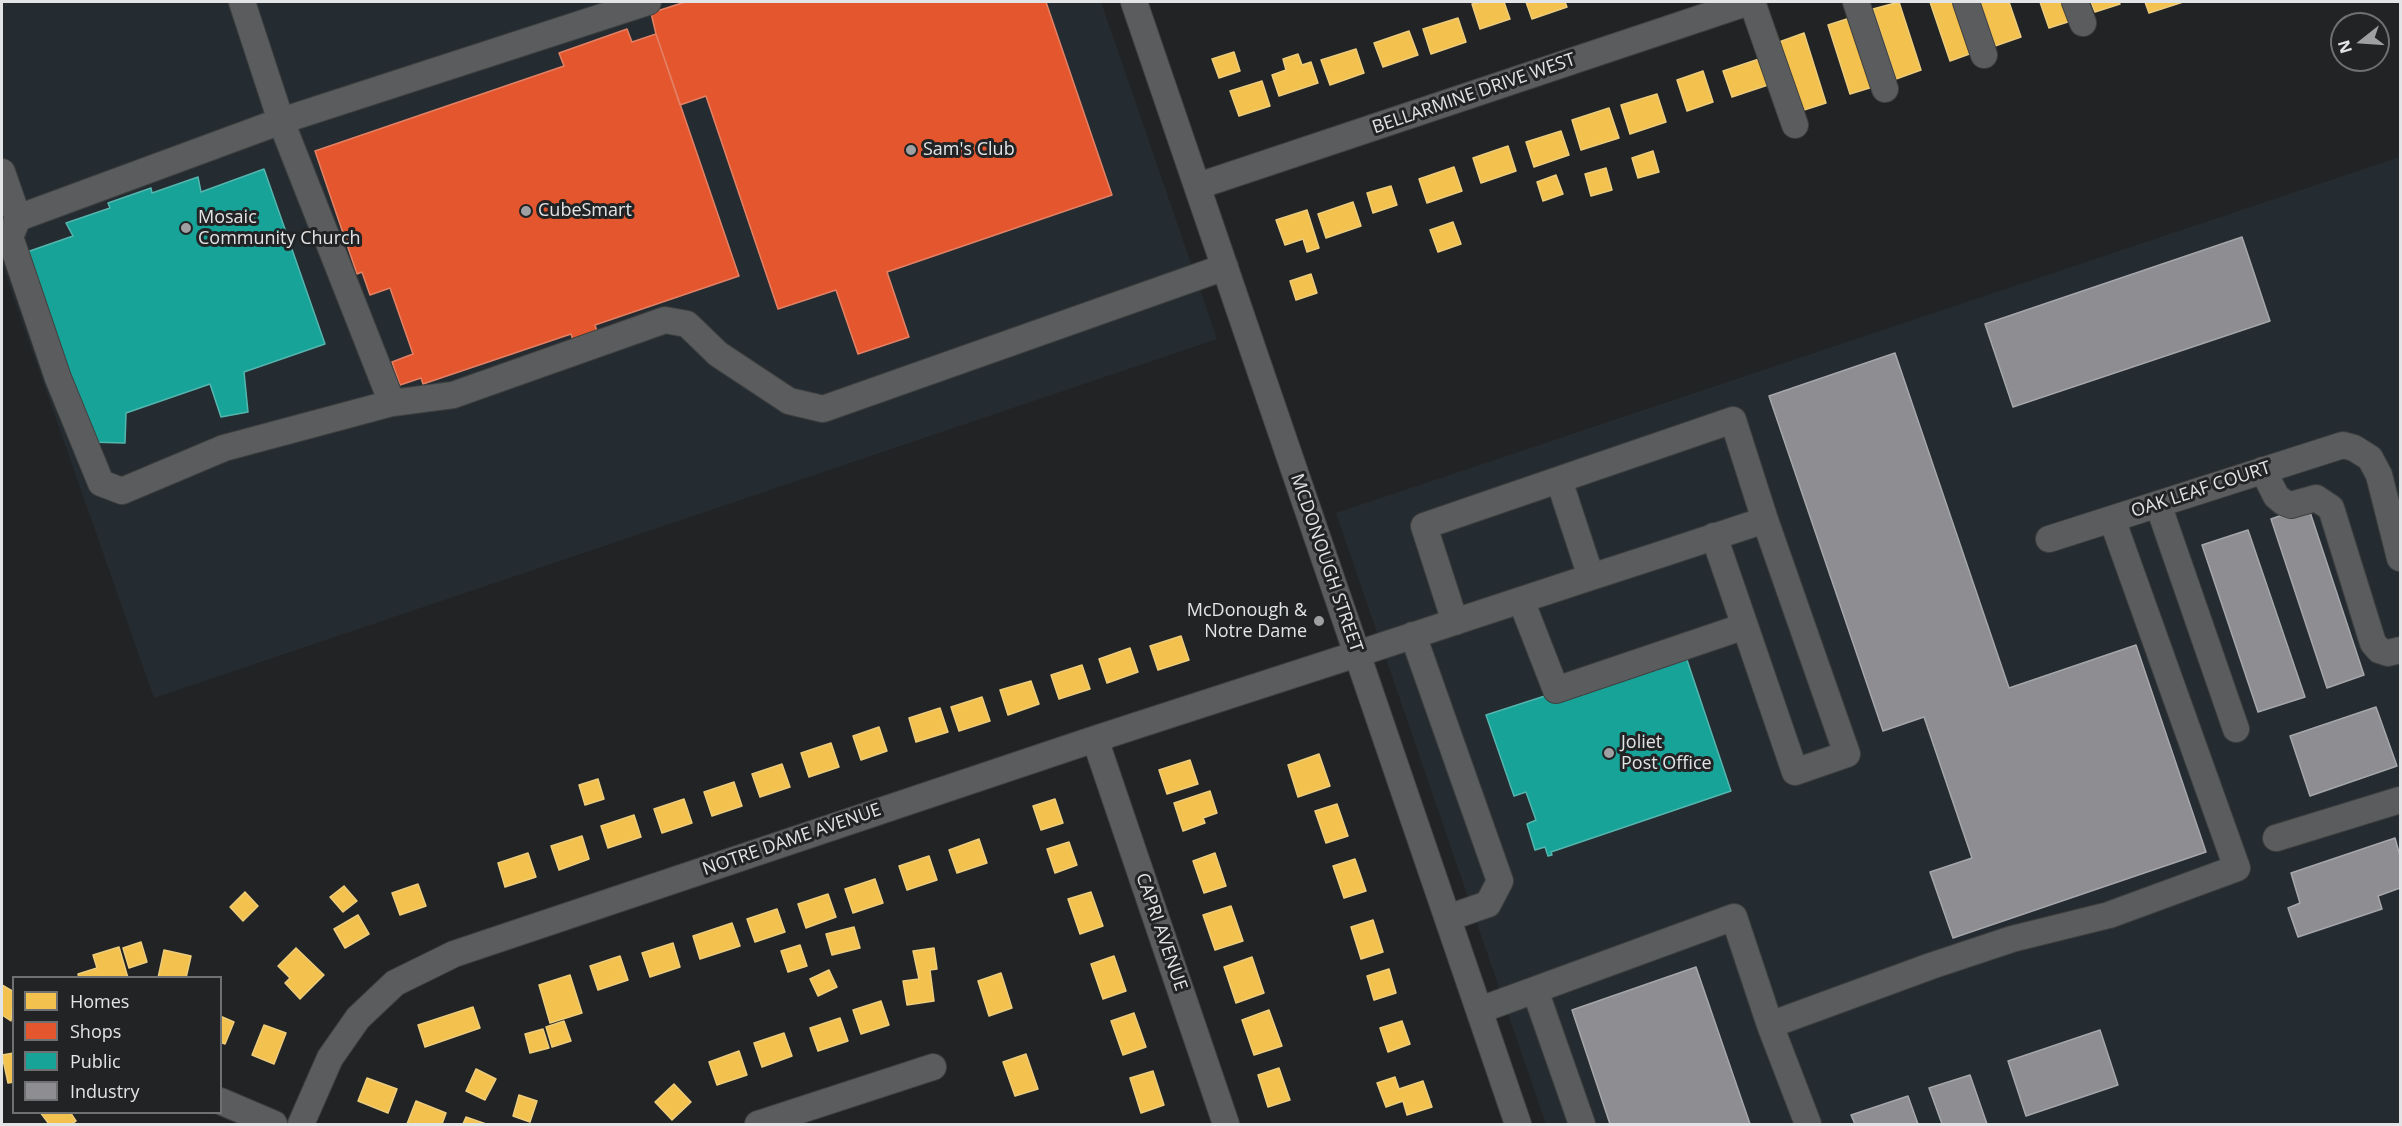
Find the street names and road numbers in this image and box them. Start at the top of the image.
street label: BELLARMINE DRIVE WEST [1370,49,1578,139]
street label: OAK LEAF COURT [2129,457,2273,523]
street label: MCDONOUGH STREET [1285,471,1367,655]
street label: NOTRE DAME AVENUE [700,799,884,881]
street label: CAPRI AVENUE [1131,870,1191,994]

